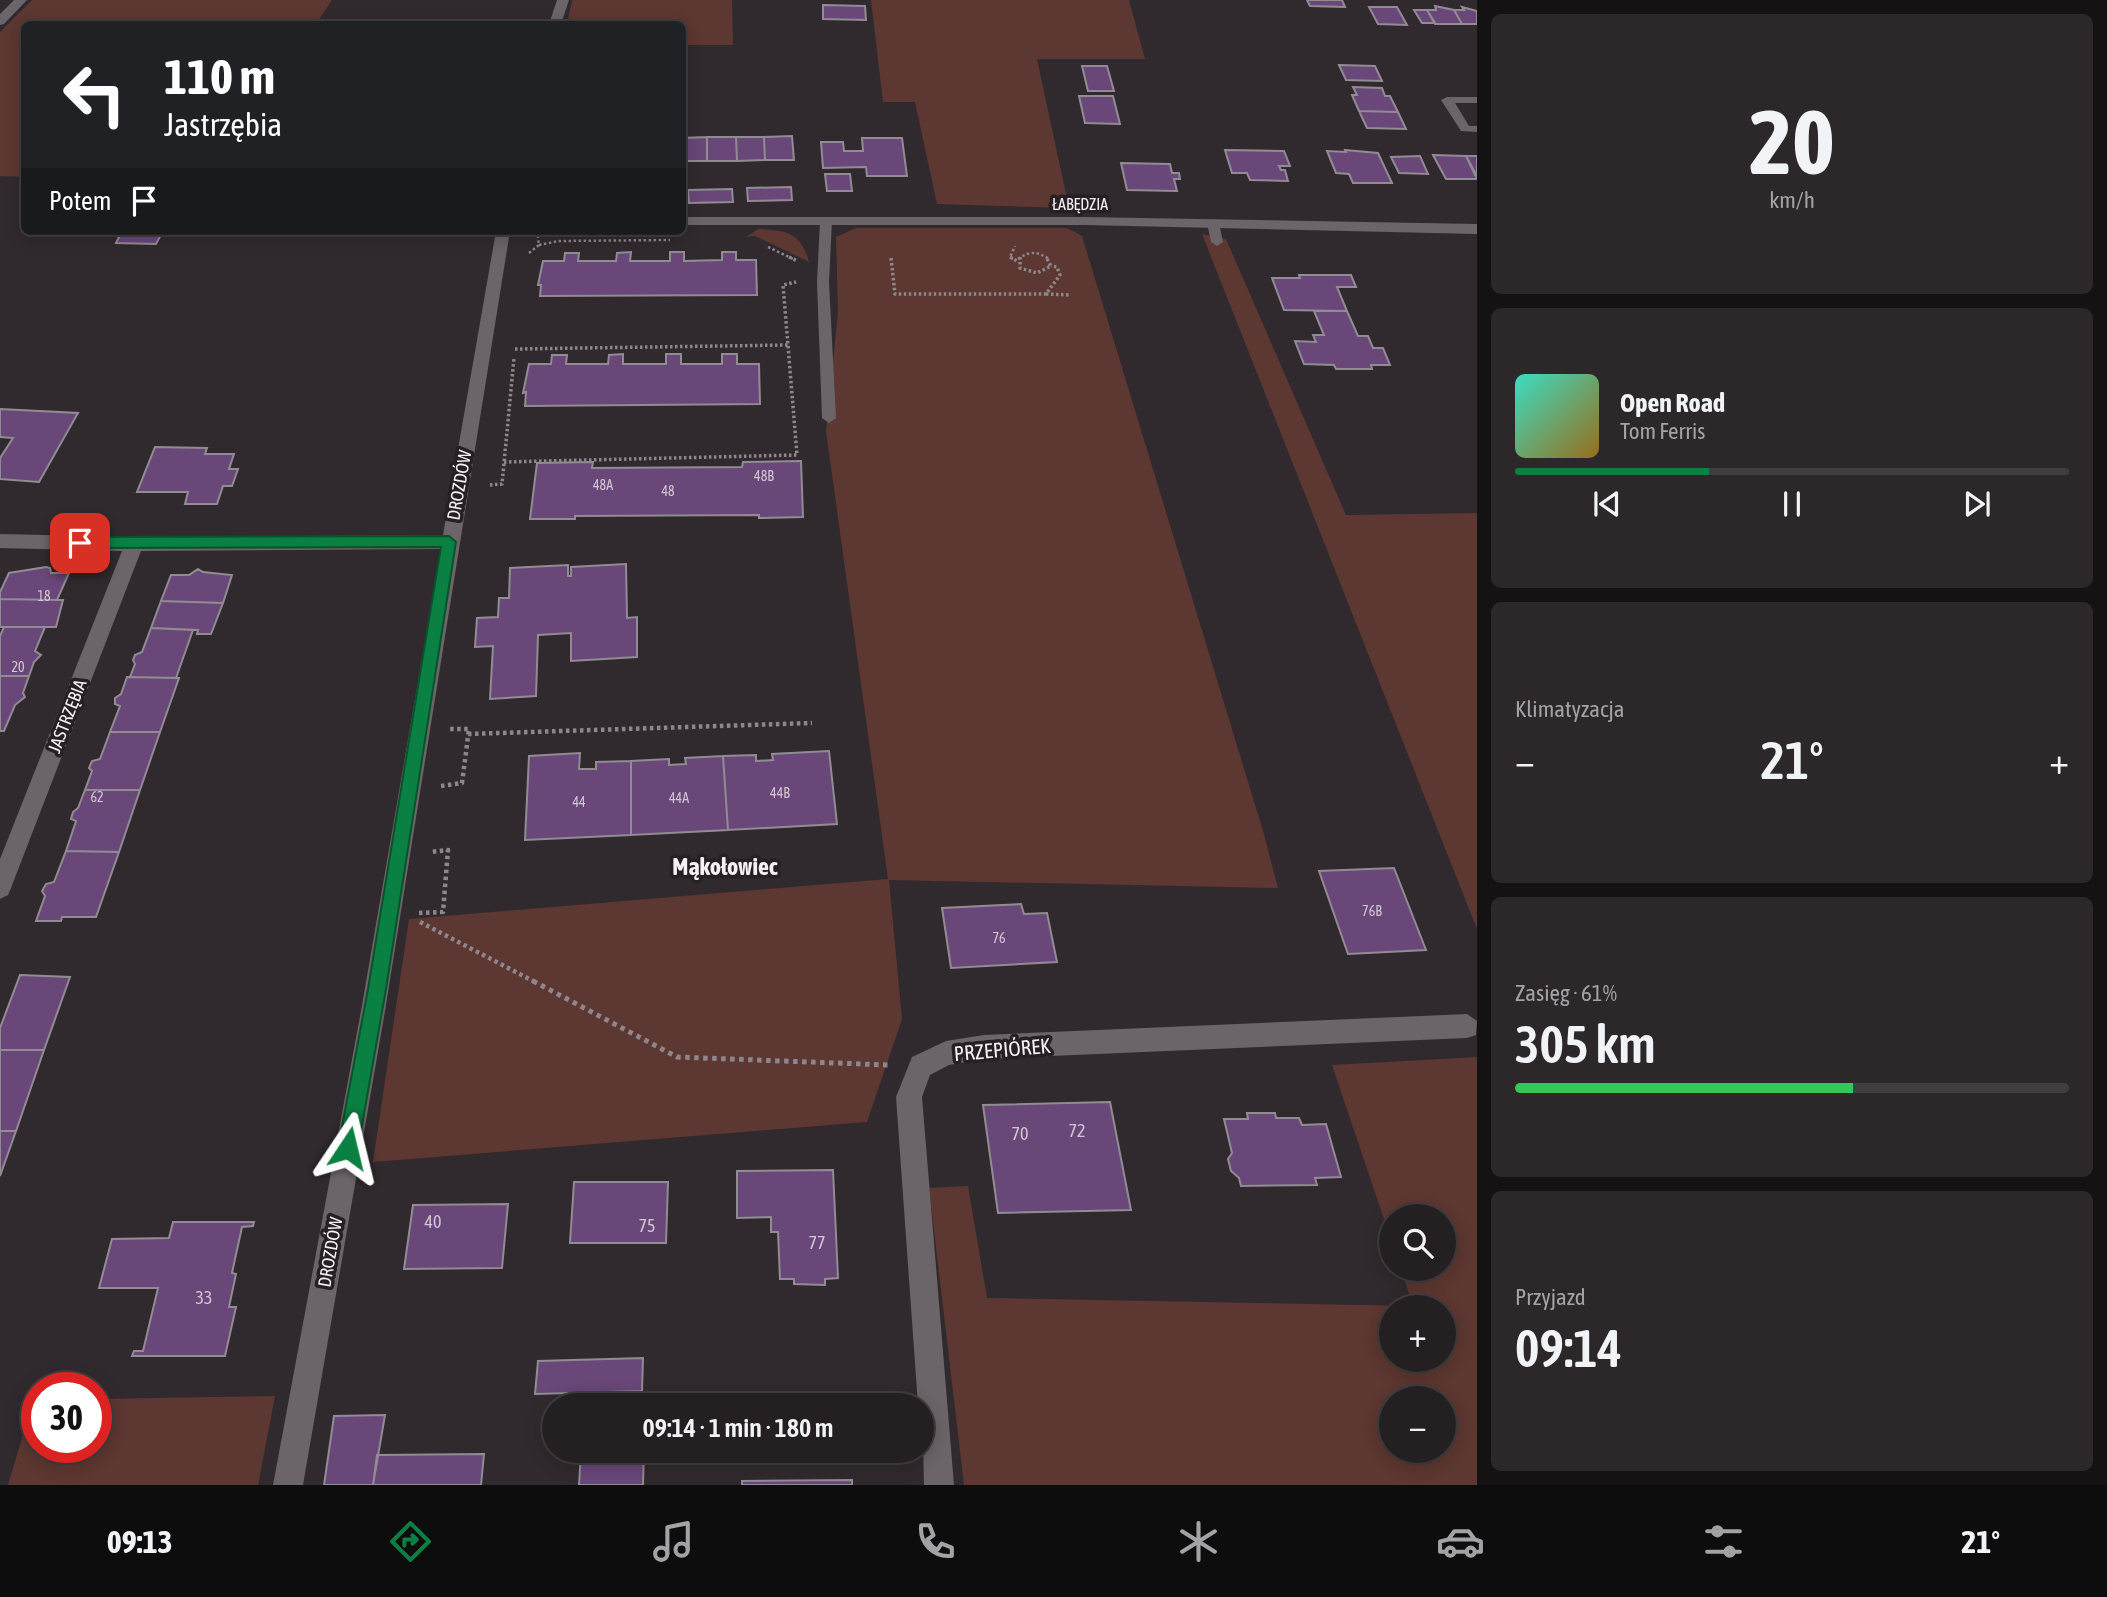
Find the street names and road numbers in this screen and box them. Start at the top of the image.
street label: ŁABĘDZIA [1052,195,1108,214]
street label: DROZDÓW [443,448,475,522]
street label: JASTRZĘBIA [43,676,91,756]
street label: PRZEPIÓREK [953,1033,1052,1065]
street label: DROZDÓW [314,1215,346,1289]

